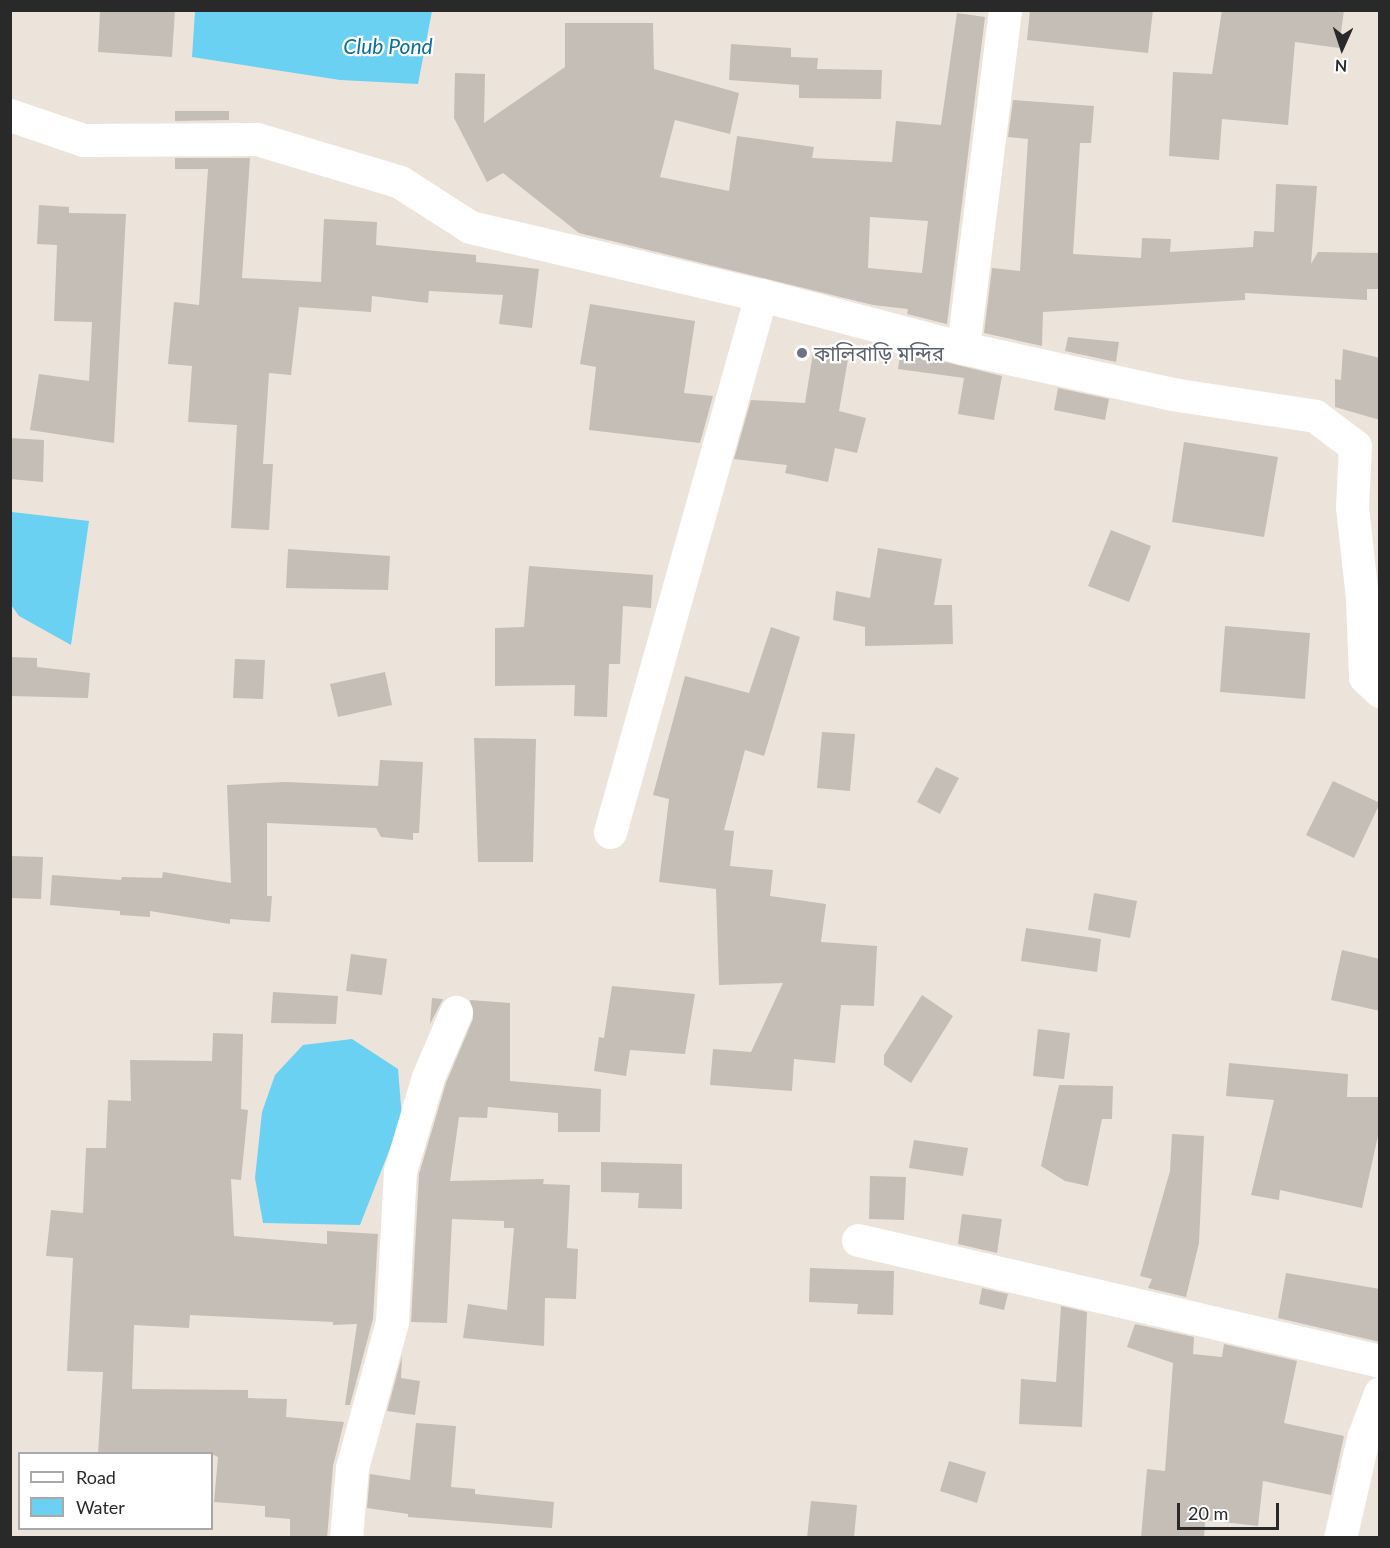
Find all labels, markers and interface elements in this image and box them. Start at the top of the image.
north arrow [1312,18,1372,78]
water label: Club Pond [343,33,433,59]
text: N [1334,57,1348,76]
place label: কালিবাড়ি মন্দির [814,341,944,365]
marker: কালিবাড়ি মন্দির [795,346,809,360]
legend [18,1452,213,1530]
text: Road [76,1466,116,1488]
scale bar [1180,1491,1282,1529]
text: Water [76,1496,125,1518]
text: 20 m [1188,1502,1228,1524]

